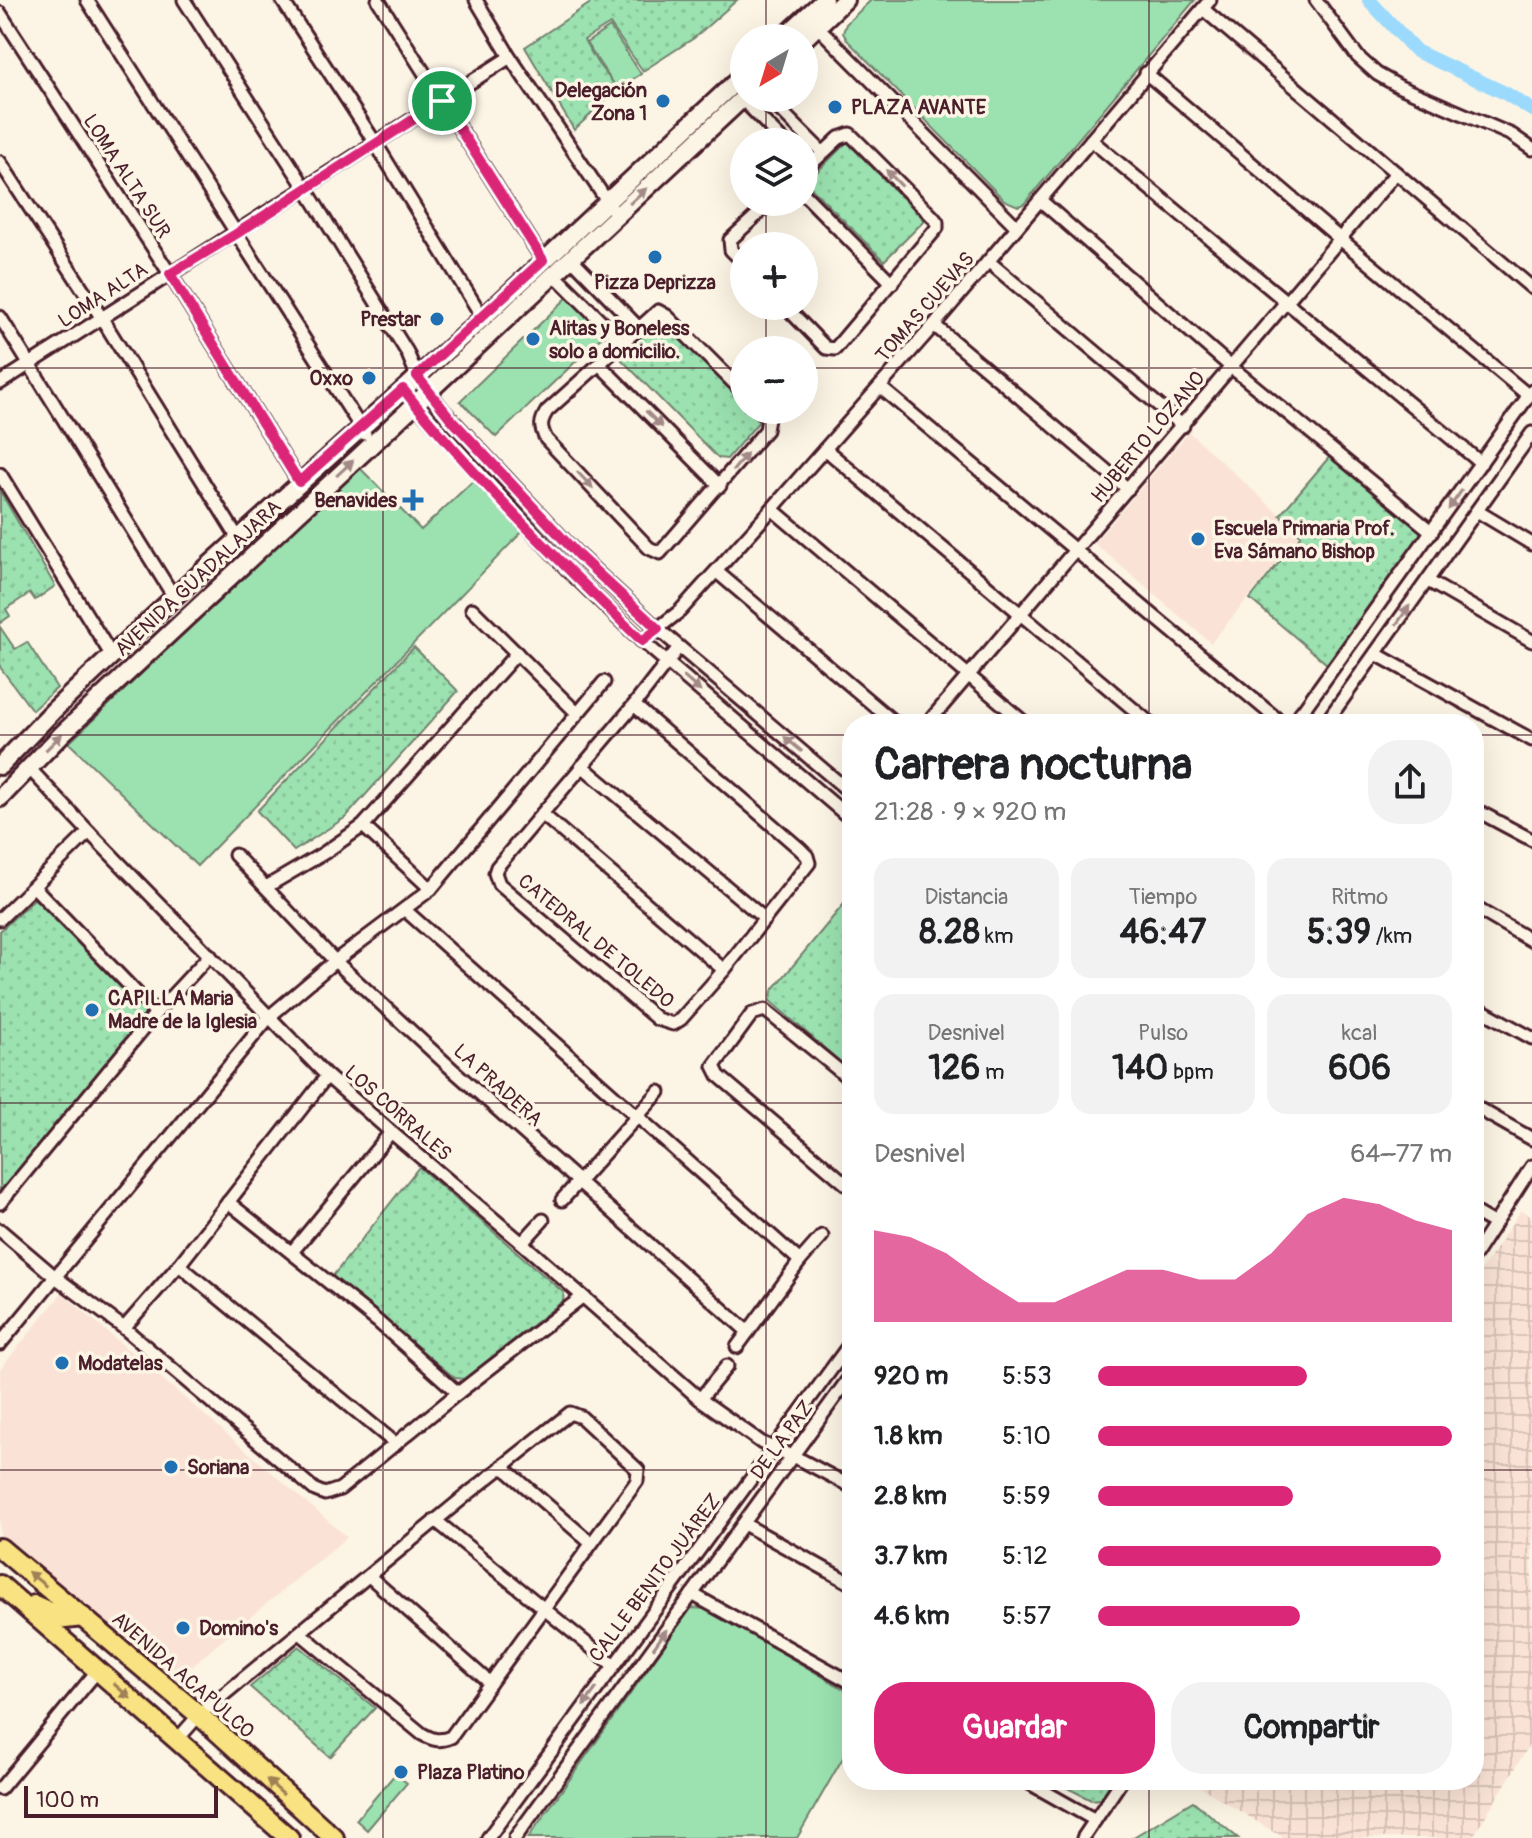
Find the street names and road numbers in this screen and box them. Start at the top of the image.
street label: LOMA ALTA SUR [78,109,176,243]
street label: TOMAS CUEVAS [870,247,980,367]
street label: LOMA ALTA [53,257,153,333]
street label: HUBERTO LOZANO [1086,366,1210,508]
street label: AVENIDA GUADALAJARA [110,494,286,662]
street label: CATEDRAL DE TOLEDO [513,868,679,1014]
street label: LA PRADERA [448,1038,548,1132]
street label: LOS CORRALES [339,1060,457,1166]
street label: DE LA PAZ [745,1395,819,1484]
street label: CALLE BENITO JUÁREZ [584,1489,727,1667]
street label: AVENIDA ACAPULCO [107,1606,259,1744]

